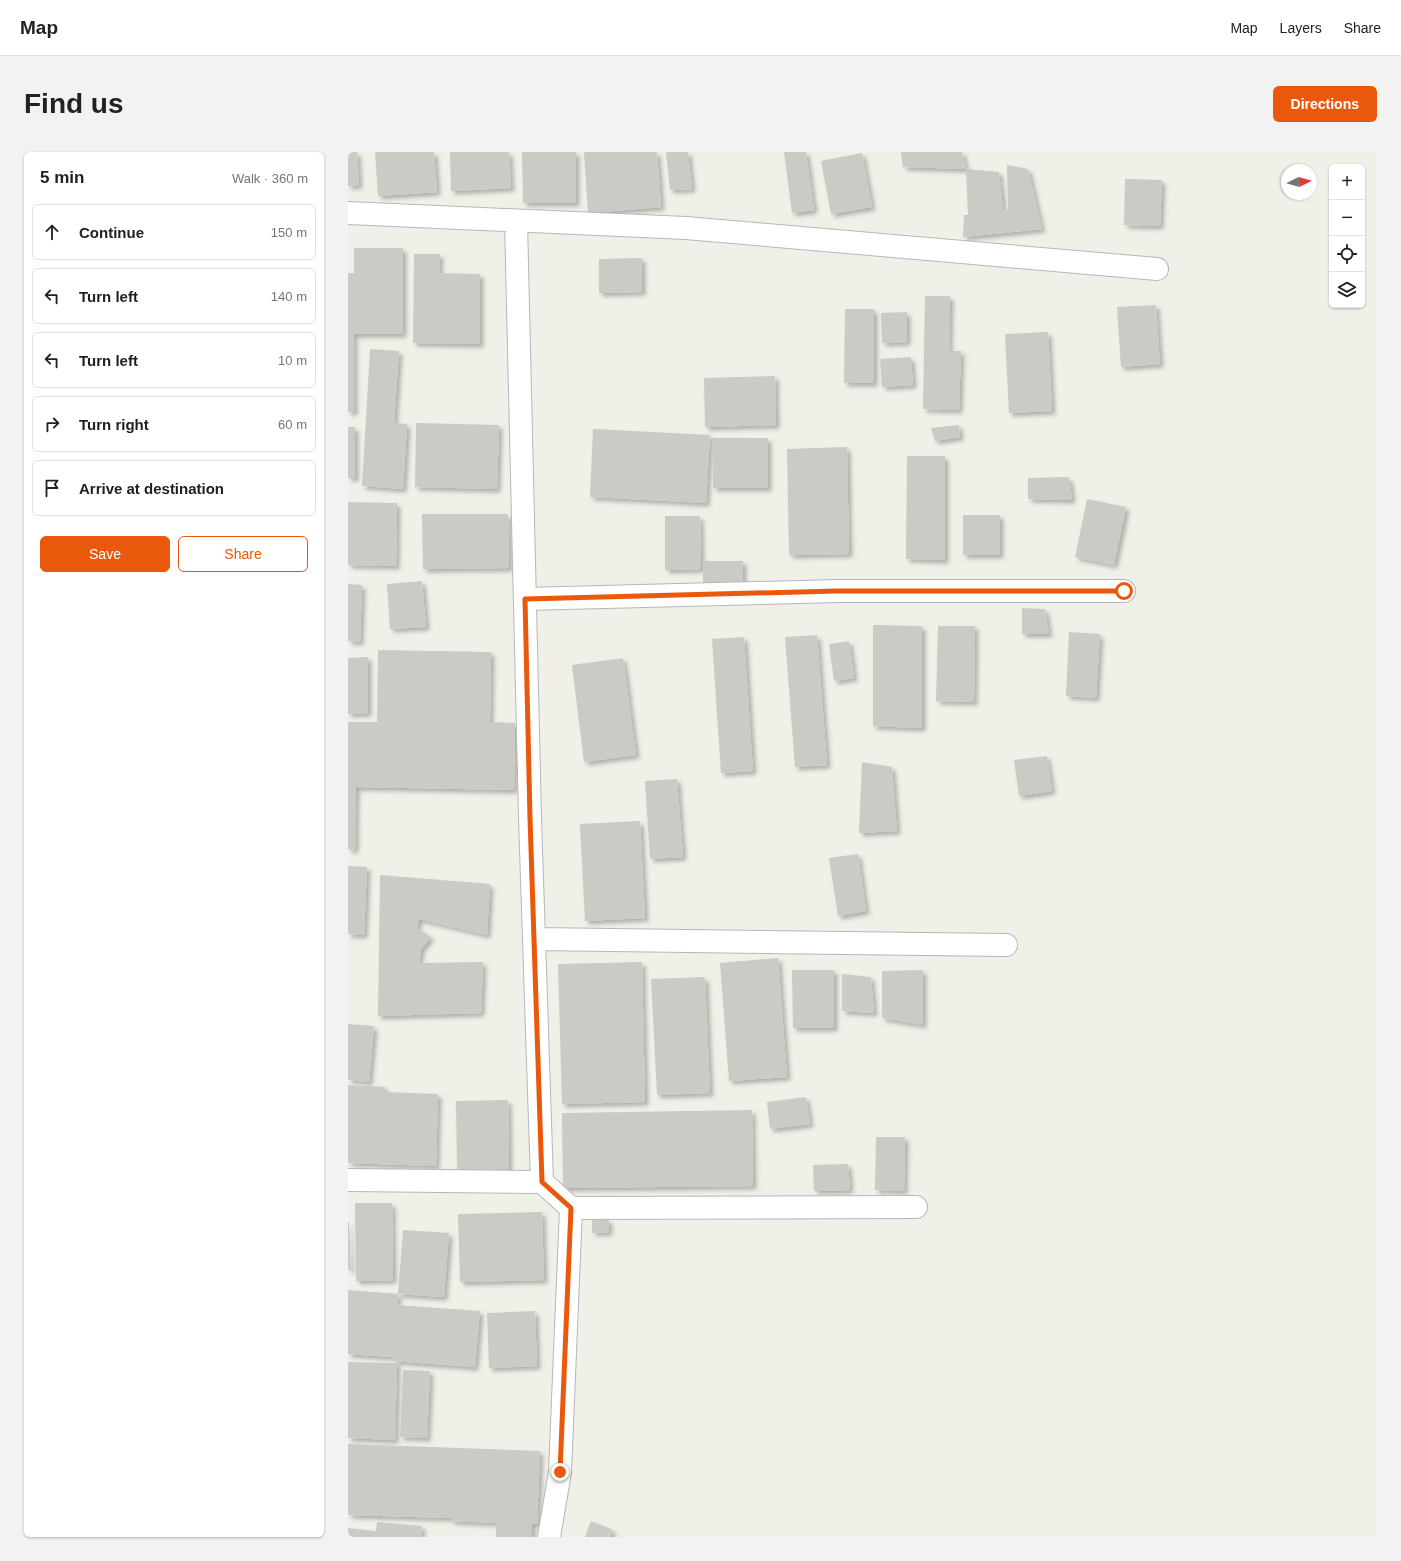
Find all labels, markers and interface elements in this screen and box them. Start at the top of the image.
text: Map [20,17,58,38]
text: Map [1230,20,1258,36]
text: Layers [1280,20,1322,36]
text: Share [1344,20,1381,36]
button: Directions [1273,86,1377,122]
text: Find us [24,88,124,119]
north arrow [1281,164,1317,200]
map controls [1329,164,1365,308]
button: + [1329,164,1365,200]
text: 5 min [40,168,84,187]
text: Walk · 360 m [232,171,308,186]
button: − [1329,200,1365,236]
icon: ahead [41,221,63,243]
text: Continue [79,224,144,241]
text: 150 m [271,225,307,240]
button: locate [1329,236,1365,272]
button: layers [1329,272,1365,308]
icon: left [41,285,63,307]
text: Turn left [79,288,138,305]
text: 140 m [271,289,307,304]
icon: left [41,349,63,371]
text: Turn left [79,352,138,369]
text: 10 m [278,353,307,368]
icon: right [41,413,63,435]
text: Turn right [79,416,149,433]
text: 60 m [278,417,307,432]
icon: arrive [41,477,63,499]
text: Arrive at destination [79,480,224,497]
button: Save [40,536,170,572]
button: Share [178,536,308,572]
route start [1115,582,1133,600]
route end [551,1463,569,1481]

